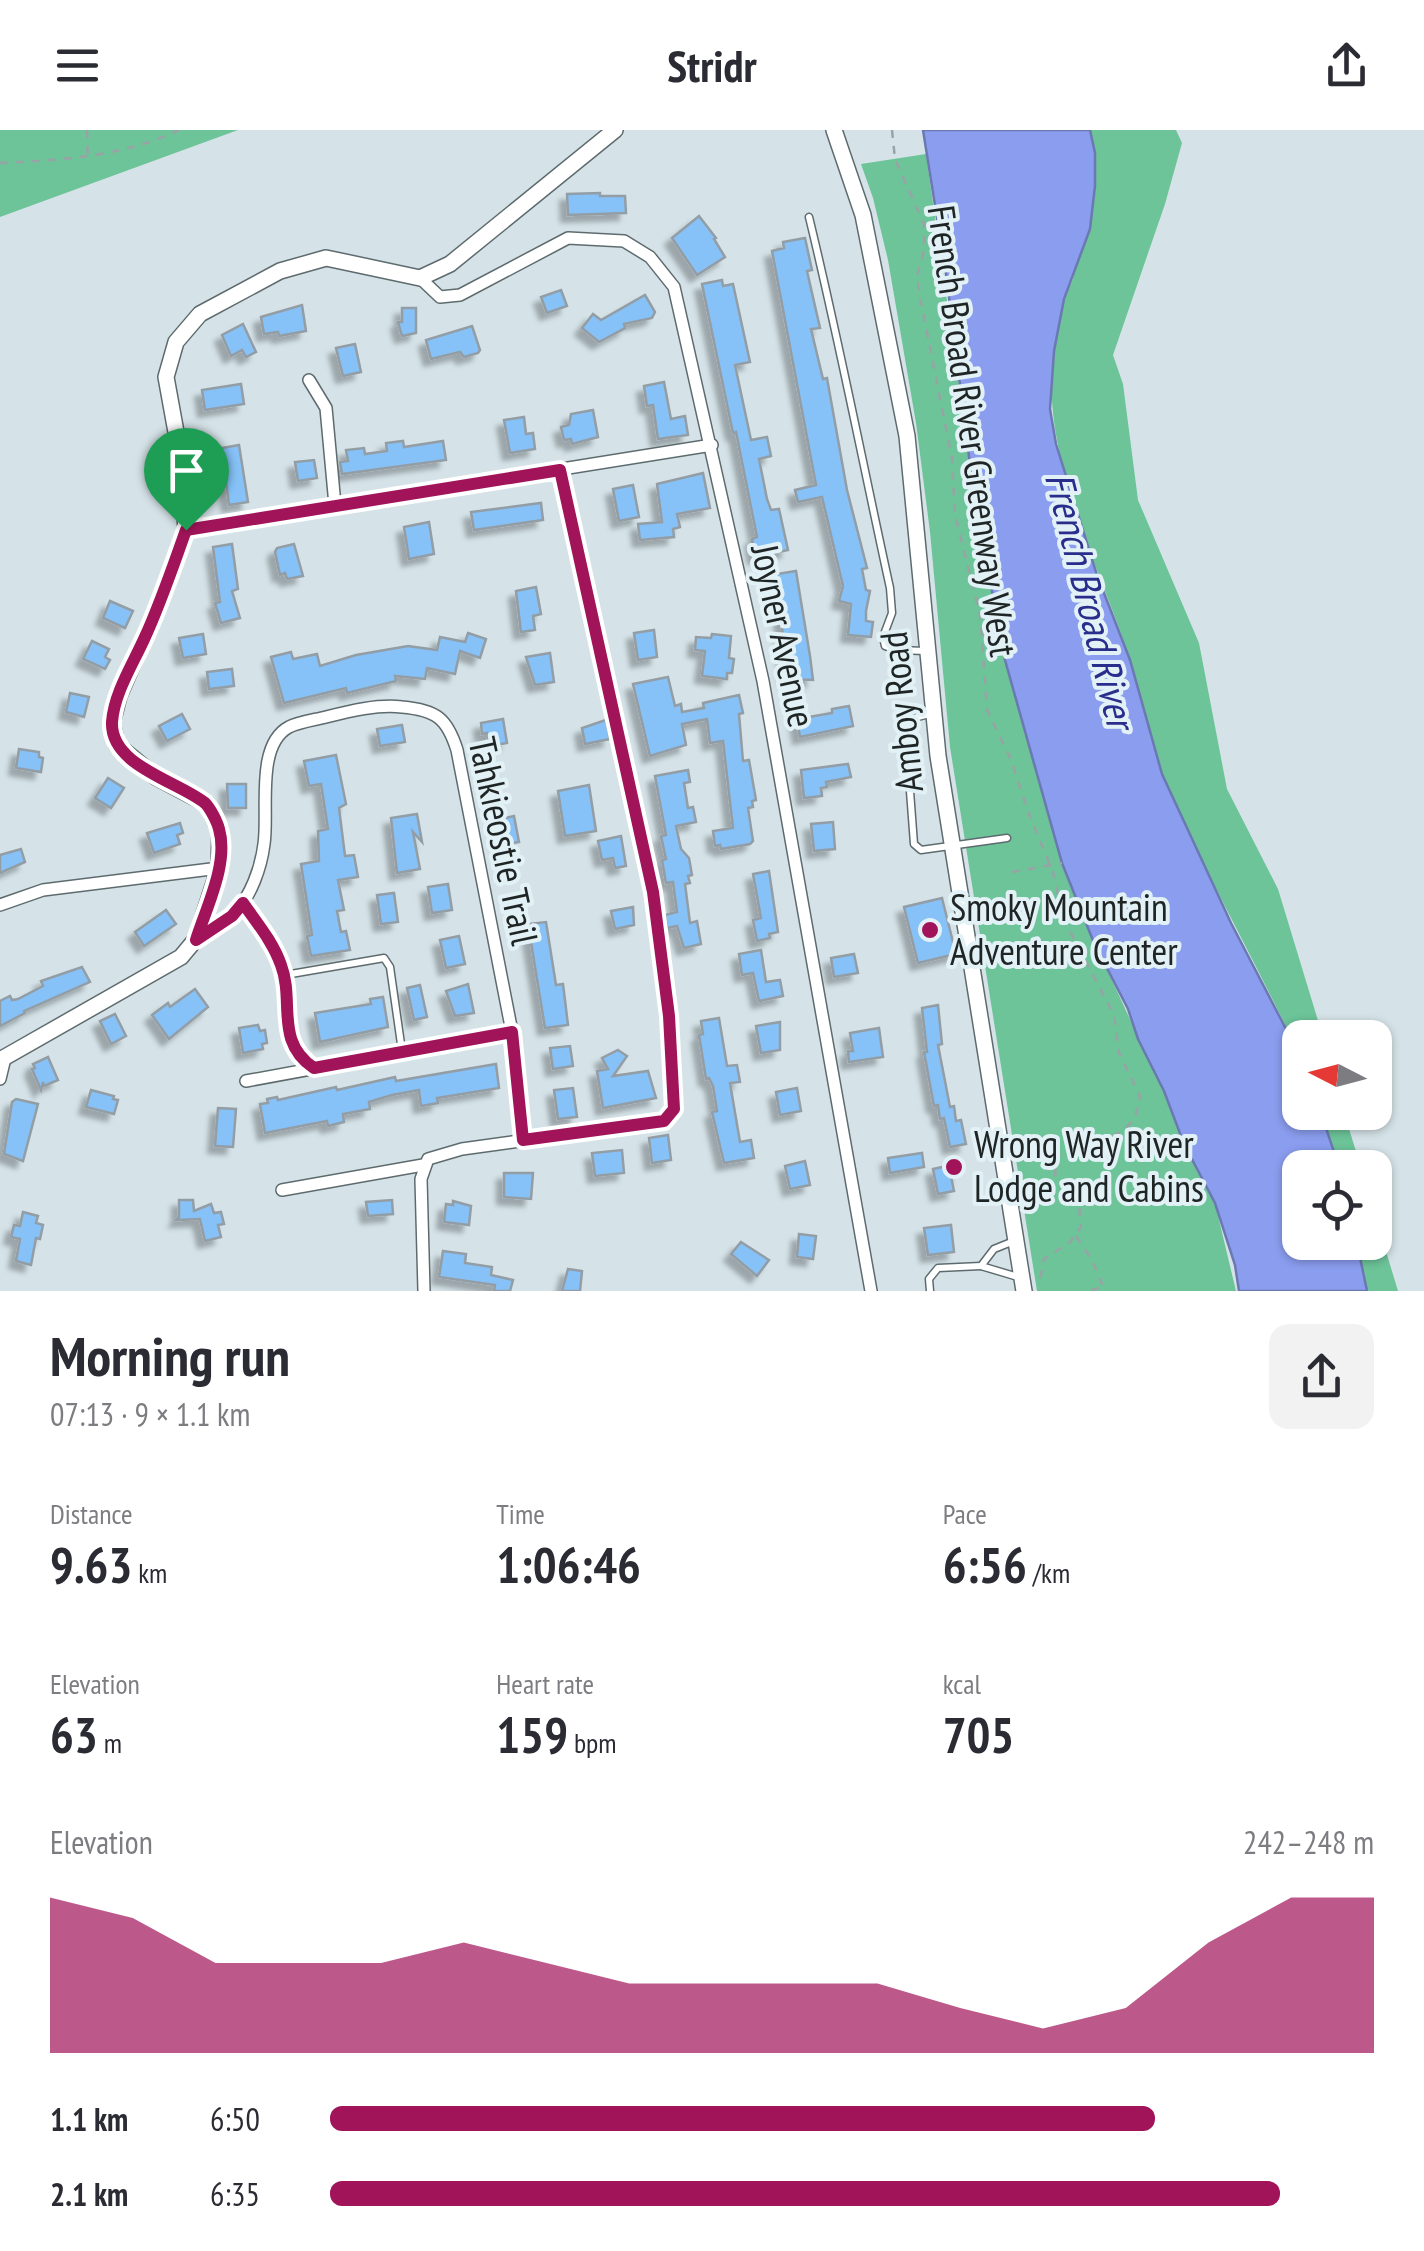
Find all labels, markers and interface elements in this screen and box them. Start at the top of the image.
text: Stridr [667,36,757,94]
icon: menu [50,38,105,93]
icon: share [1319,38,1374,93]
street label: French Broad River Greenway West [918,202,1029,660]
pin [144,428,229,531]
icon: arrive [159,443,214,498]
water label: French Broad River [1034,467,1149,738]
street label: Joyner Avenue [741,539,828,731]
street label: Amboy Road [868,629,933,795]
street label: Tahkieostie Trail [459,732,550,949]
place label: Smoky Mountain Adventure Center [950,882,1178,975]
marker: Smoky Mountain Adventure Center [919,919,941,941]
north arrow [1282,1020,1392,1130]
map controls [1282,1020,1392,1260]
place label: Wrong Way River Lodge and Cabins [974,1119,1204,1212]
button: locate [1282,1150,1392,1260]
marker: Wrong Way River Lodge and Cabins [943,1156,965,1178]
text: Morning run [50,1320,290,1391]
button: share [1269,1324,1374,1429]
text: 07:13 · 9 × 1.1 km [50,1393,250,1435]
text: Distance [50,1495,133,1532]
text: Time [496,1495,545,1532]
text: Pace [943,1495,987,1532]
text: 9.63 [50,1532,132,1597]
text: 1:06:46 [496,1532,641,1597]
text: 6:56 [943,1532,1027,1597]
text: km [132,1554,167,1591]
text: /km [1027,1554,1070,1591]
text: Elevation [50,1665,140,1702]
text: Heart rate [496,1665,594,1702]
text: kcal [943,1665,981,1702]
text: 63 [50,1702,98,1767]
text: 159 [496,1702,568,1767]
text: 705 [943,1702,1014,1767]
text: m [98,1724,122,1761]
text: bpm [568,1724,617,1761]
text: Elevation [50,1821,153,1863]
text: 242–248 m [1243,1821,1374,1863]
text: 1.1 km [50,2098,128,2140]
text: 6:50 [210,2098,260,2140]
text: 2.1 km [50,2173,128,2215]
text: 6:35 [210,2173,260,2215]

